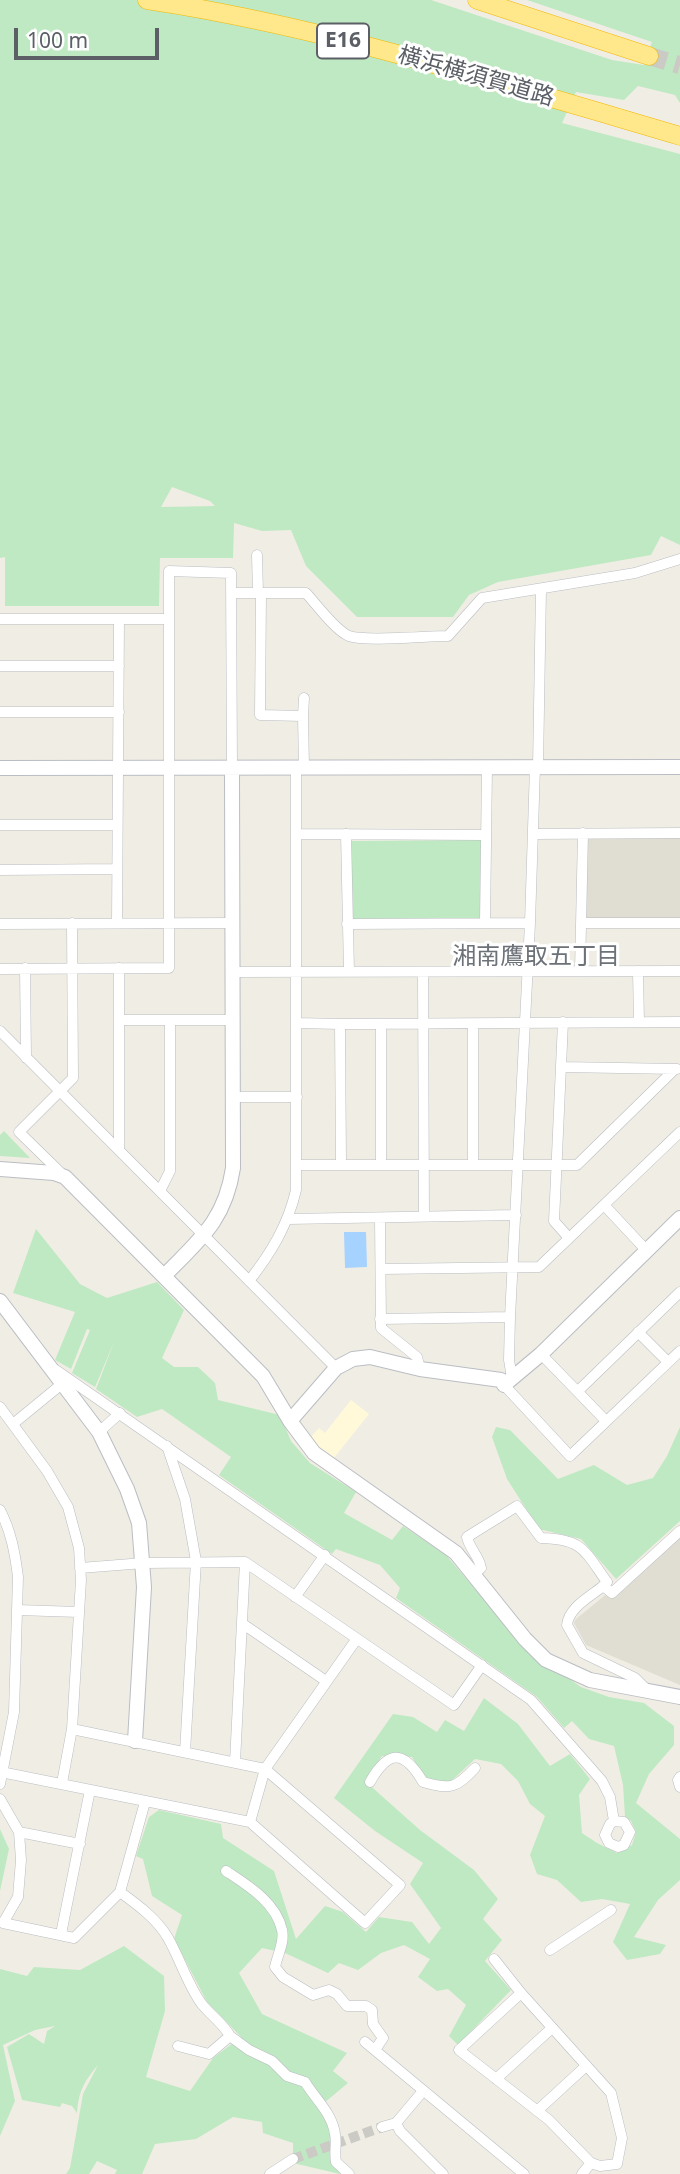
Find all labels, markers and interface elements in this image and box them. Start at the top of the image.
scale bar [18,14,163,58]
road number: E16 [317,23,369,58]
text: 100 m [27,26,88,54]
street label: 横浜横須賀道路 [395,42,557,112]
district label: 湘南鷹取五丁目 [452,943,620,971]

